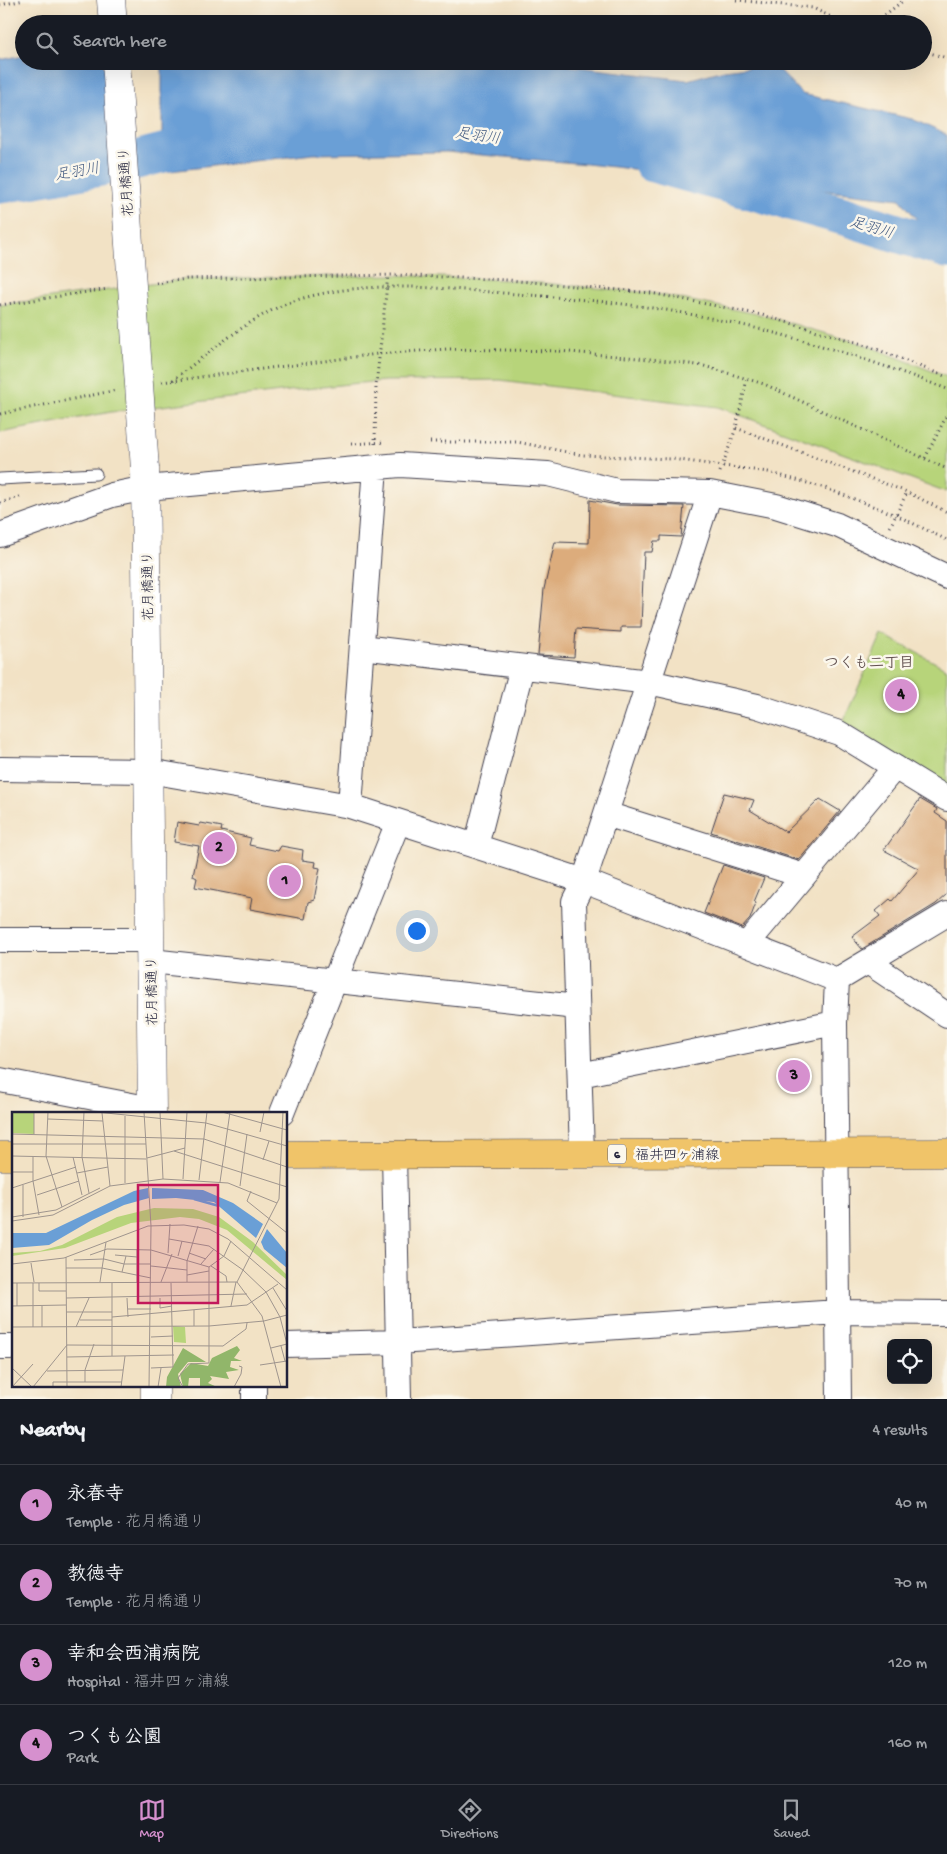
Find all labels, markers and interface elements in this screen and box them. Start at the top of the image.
search box [15,15,932,70]
icon: search [33,29,61,57]
text: Search here [73,31,167,54]
water label: 足羽川 [454,125,501,149]
street label: 花月橋通り [117,146,138,217]
water label: 足羽川 [54,160,101,186]
water label: 足羽川 [847,214,896,244]
street label: 花月橋通り [140,551,159,621]
district label: つくも二丁目 [824,655,914,673]
pin: 4 [885,676,917,714]
pin: 2 [203,829,235,867]
pin: 1 [269,862,301,900]
your location [404,918,430,944]
street label: 花月橋通り [144,956,163,1026]
pin: 3 [778,1057,810,1095]
inset map [12,1112,288,1386]
road number: 6 [608,1144,626,1164]
street label: 福井四ヶ浦線 [635,1148,719,1165]
map controls [887,1339,932,1384]
button: locate [887,1339,932,1384]
text: Nearby [20,1419,85,1444]
text: 4 results [872,1422,927,1441]
text: 永春寺 [67,1484,124,1507]
text: 1 [33,1495,39,1514]
text: 40 m [895,1495,927,1514]
text: Temple · 花月橋通り [67,1514,205,1533]
text: 教徳寺 [67,1564,124,1587]
text: 2 [32,1575,40,1594]
text: 70 m [894,1575,927,1594]
text: Temple · 花月橋通り [67,1594,205,1613]
text: 幸和会西浦病院 [67,1644,200,1667]
text: 3 [32,1655,40,1674]
text: 120 m [888,1655,927,1674]
text: Hospital · 福井四ヶ浦線 [67,1674,229,1693]
text: つくも公園 [67,1727,162,1750]
text: 4 [32,1735,40,1754]
text: 160 m [888,1735,927,1754]
text: Park [67,1750,98,1769]
tab: Map [138,1796,166,1843]
tab: Directions [441,1796,498,1843]
tab: Saved [773,1796,809,1843]

